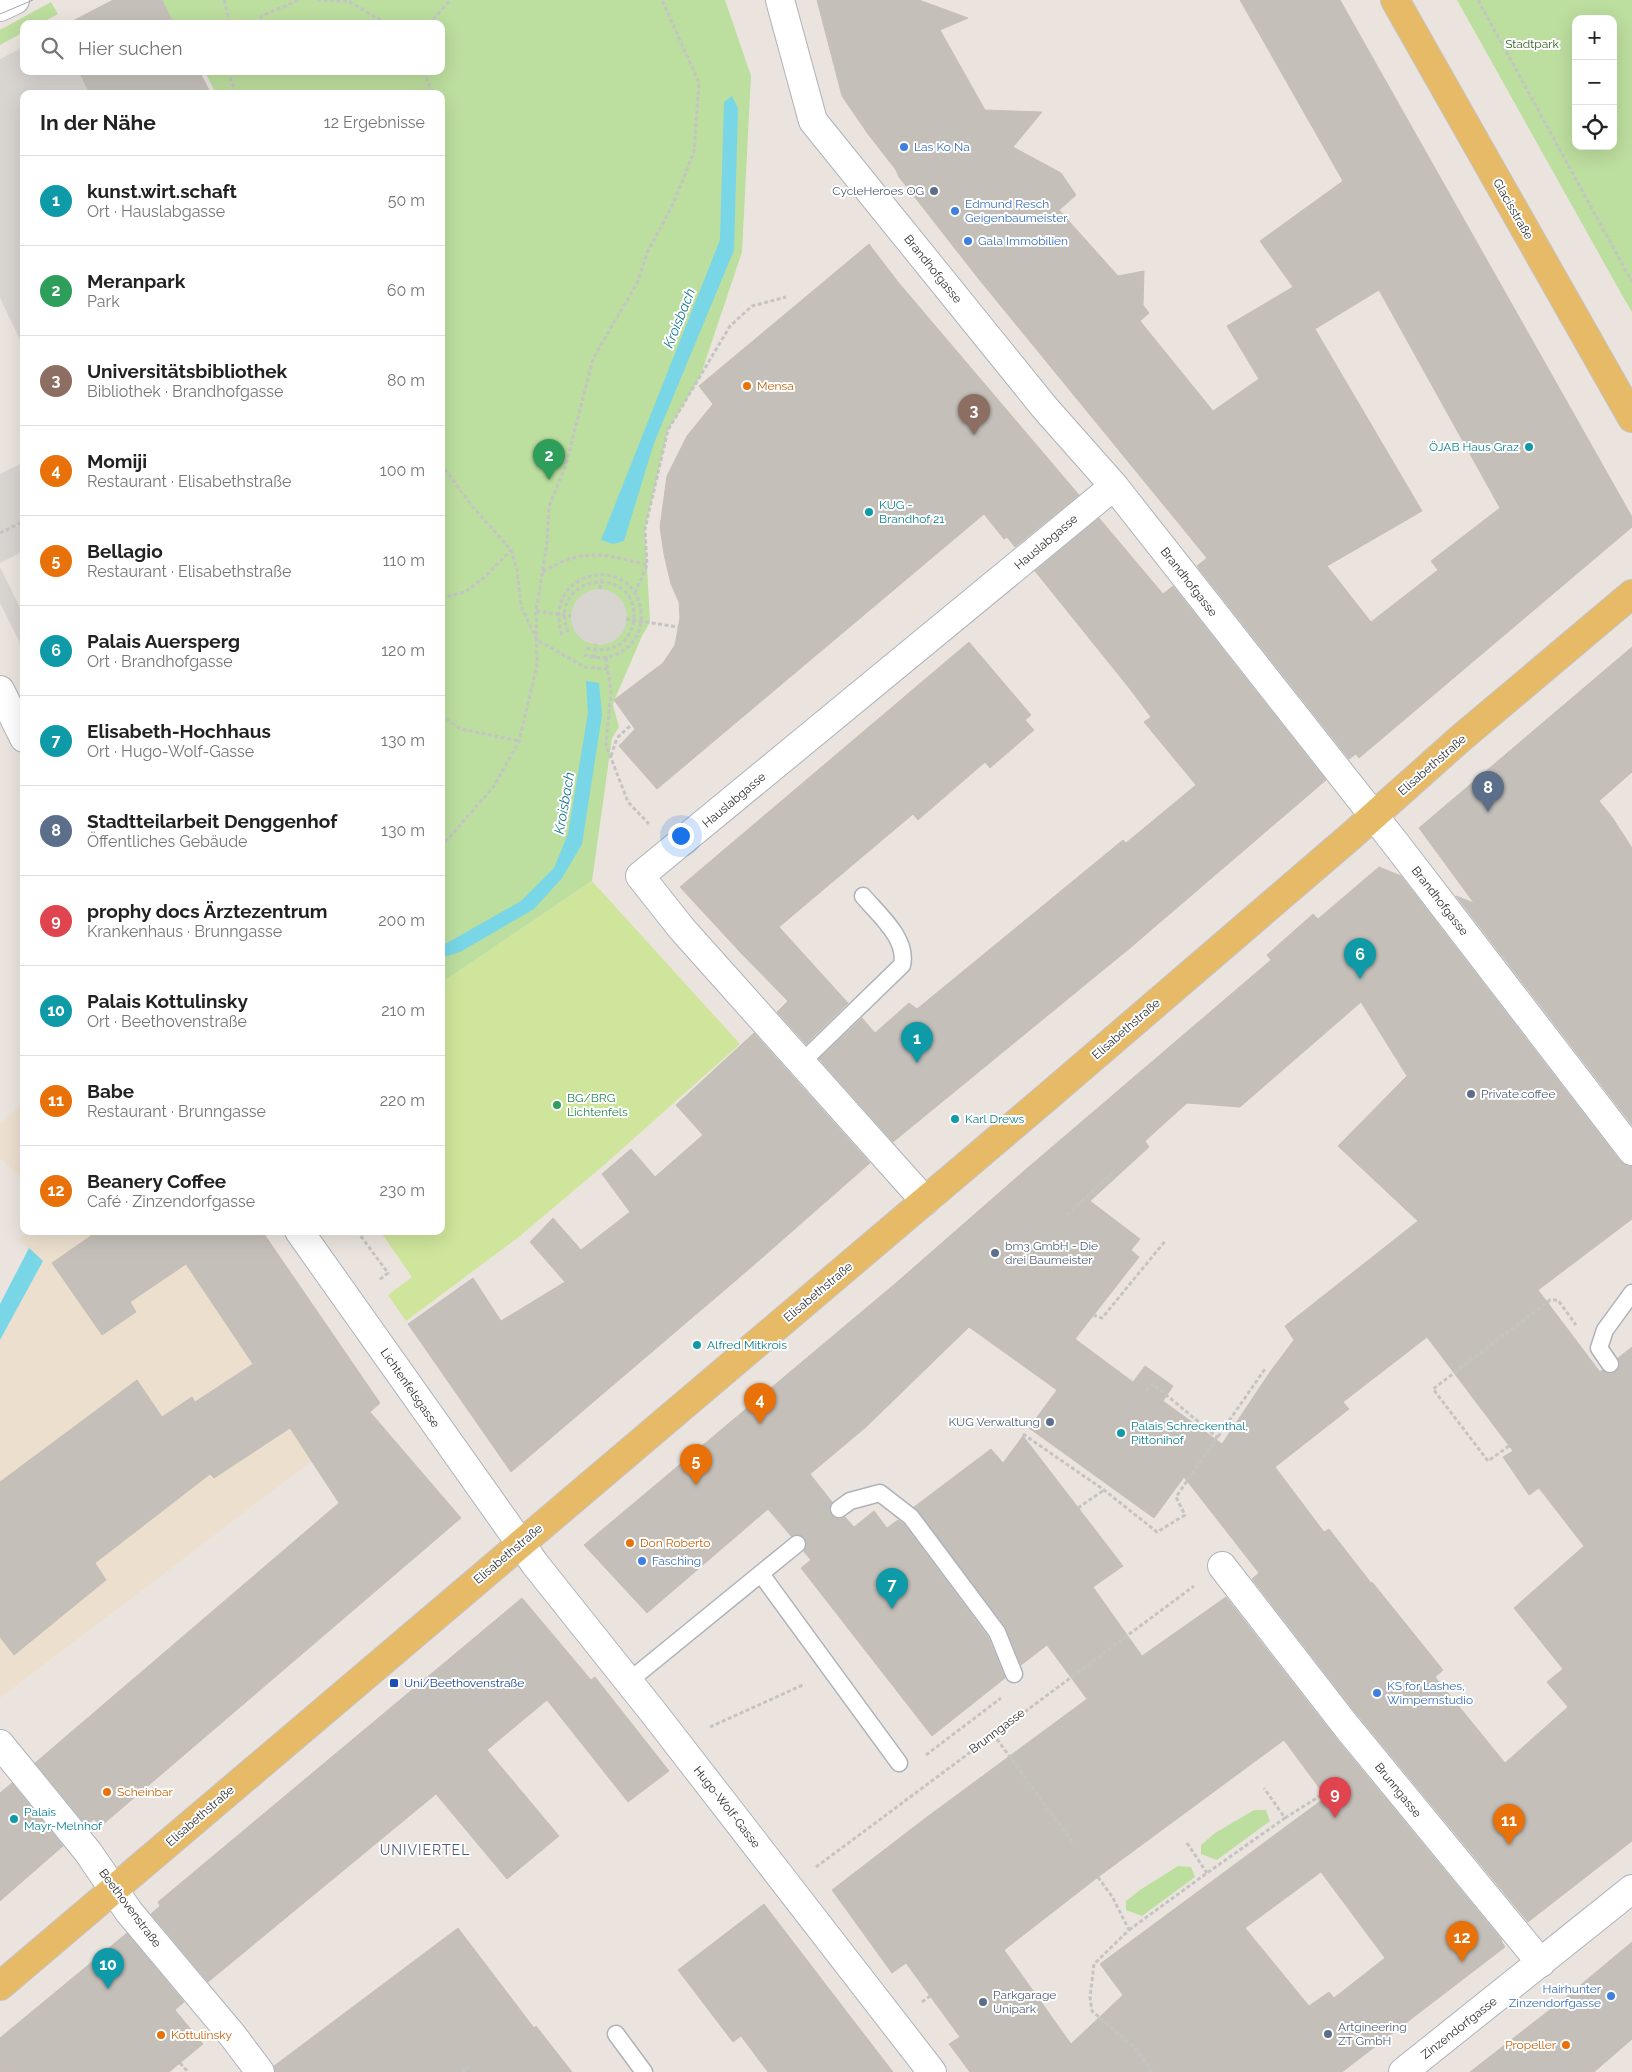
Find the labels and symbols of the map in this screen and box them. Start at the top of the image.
park label: Stadtpark [1505,37,1560,51]
place label: Las Ko Na [914,140,970,154]
marker: Las Ko Na [898,141,910,153]
street label: Glacisstraße [1490,176,1536,242]
place label: CycleHeroes OG [832,184,924,198]
marker: CycleHeroes OG [928,185,940,197]
place label: Edmund Resch Geigenbaumeister [965,197,1068,225]
marker: Edmund Resch Geigenbaumeister [949,205,961,217]
street label: Brandhofgasse [901,232,965,306]
place label: Gala Immobilien [978,234,1068,248]
marker: Gala Immobilien [962,235,974,247]
water label: Kroisbach [660,286,698,350]
place label: Mensa [757,379,794,393]
marker: Mensa [741,380,753,392]
pin: 3 [958,394,990,435]
pin: 2 [533,439,565,480]
place label: ÖJAB Haus Graz [1429,440,1519,454]
marker: ÖJAB Haus Graz [1523,441,1535,453]
place label: KUG - Brandhof 21 [879,498,944,526]
marker: KUG - Brandhof 21 [863,506,875,518]
street label: Hauslabgasse [1012,512,1080,572]
street label: Brandhofgasse [1158,545,1220,619]
street label: Elisabethstraße [1395,732,1469,798]
street label: Hauslabgasse [700,770,768,830]
water label: Kroisbach [551,771,577,835]
pin: 8 [1472,771,1504,812]
your location [668,823,694,849]
street label: Brandhofgasse [1409,864,1471,938]
pin: 6 [1344,938,1376,979]
street label: Elisabethstraße [1089,996,1163,1062]
pin: 1 [901,1022,933,1063]
place label: Private.coffee [1481,1087,1555,1101]
marker: Private.coffee [1465,1088,1477,1100]
place label: BG/BRG Lichtenfels [567,1091,628,1119]
marker: BG/BRG Lichtenfels [551,1099,563,1111]
place label: Karl Drews [965,1112,1025,1126]
marker: Karl Drews [949,1113,961,1125]
place label: bm3 GmbH - Die drei Baumeister [1005,1239,1098,1267]
marker: bm3 GmbH - Die drei Baumeister [989,1247,1001,1259]
street label: Elisabethstraße [781,1259,855,1325]
place label: Alfred Mitkrois [707,1338,787,1352]
marker: Alfred Mitkrois [691,1339,703,1351]
street label: Lichtenfelsgasse [377,1346,443,1430]
pin: 4 [744,1383,776,1424]
place label: KUG Verwaltung [948,1415,1040,1429]
marker: KUG Verwaltung [1044,1416,1056,1428]
place label: Palais Schreckenthal, Pittonihof [1131,1419,1248,1447]
marker: Palais Schreckenthal, Pittonihof [1115,1427,1127,1439]
pin: 5 [680,1444,712,1485]
street label: Elisabethstraße [471,1521,545,1587]
place label: Don Roberto [640,1536,710,1550]
marker: Don Roberto [624,1537,636,1549]
place label: Fasching [652,1554,701,1568]
marker: Fasching [636,1555,648,1567]
pin: 7 [876,1568,908,1609]
place label: Uni/Beethovenstraße [404,1676,524,1690]
marker: Uni/Beethovenstraße [388,1677,400,1689]
place label: KS for Lashes, Wimpernstudio [1387,1679,1473,1707]
marker: KS for Lashes, Wimpernstudio [1371,1687,1383,1699]
street label: Brunngasse [966,1706,1028,1756]
street label: Brunngasse [1372,1760,1424,1820]
street label: Hugo-Wolf-Gasse [691,1763,763,1851]
pin: 9 [1319,1777,1351,1818]
street label: Elisabethstraße [163,1783,237,1849]
place label: Scheinbar [117,1785,173,1799]
marker: Scheinbar [101,1786,113,1798]
pin: 11 [1493,1804,1525,1845]
place label: Palais Mayr-Melnhof [24,1805,103,1833]
marker: Palais Mayr-Melnhof [8,1813,20,1825]
district label: UNIVIERTEL [380,1842,470,1858]
street label: Beethovenstraße [96,1866,164,1950]
pin: 12 [1446,1921,1478,1962]
pin: 10 [92,1948,124,1989]
place label: Hairhunter Zinzendorfgasse [1509,1982,1602,2010]
place label: Parkgarage Unipark [993,1988,1056,2016]
marker: Hairhunter Zinzendorfgasse [1605,1990,1617,2002]
street label: Zinzendorfgasse [1418,1994,1500,2062]
marker: Parkgarage Unipark [977,1996,989,2008]
place label: Artgineering ZT GmbH [1338,2020,1407,2048]
place label: Kottulinsky [171,2028,233,2042]
marker: Artgineering ZT GmbH [1322,2028,1334,2040]
marker: Kottulinsky [155,2029,167,2041]
place label: Propeller [1505,2038,1557,2052]
marker: Propeller [1560,2039,1572,2051]

